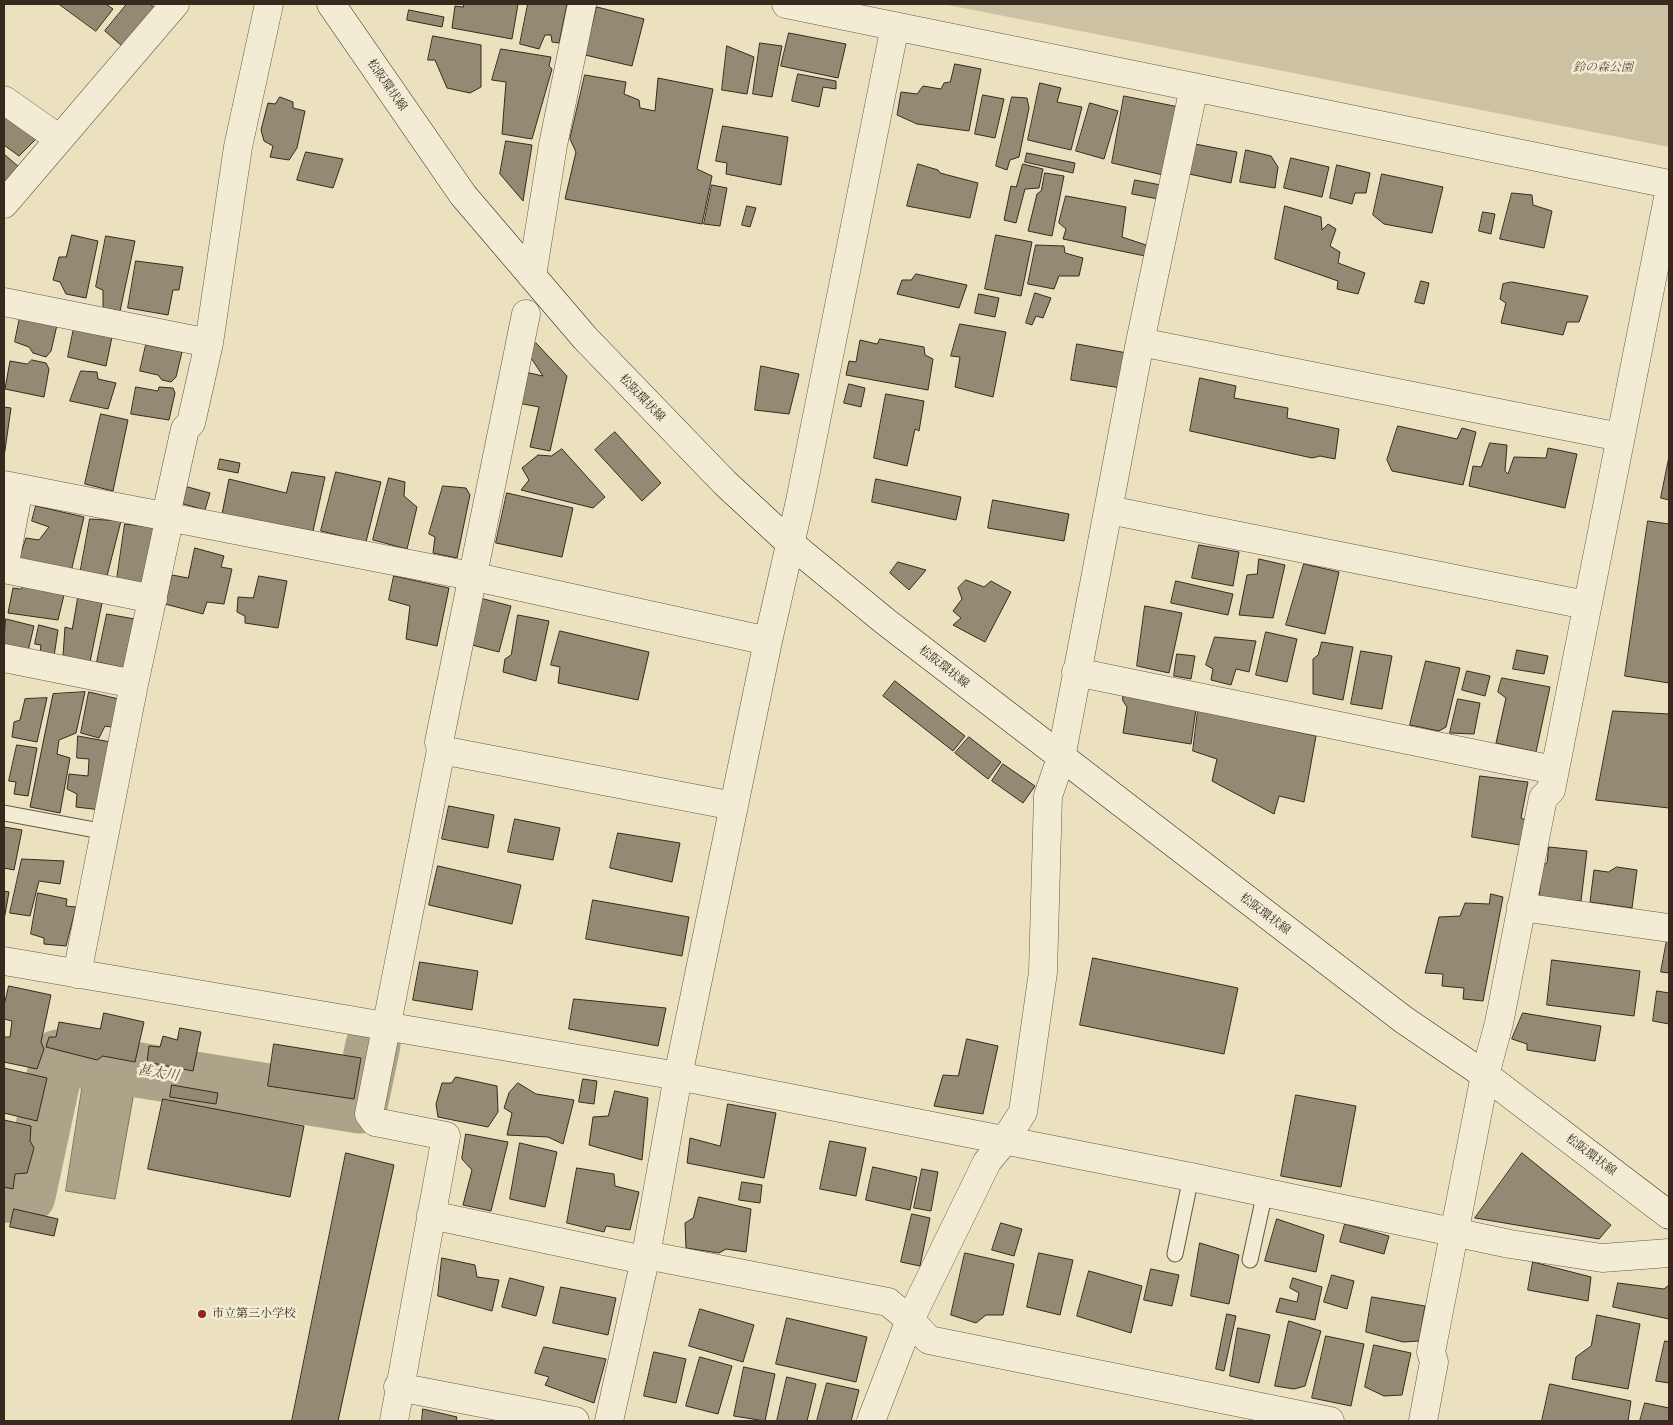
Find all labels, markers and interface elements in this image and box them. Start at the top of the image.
street label: 松阪環状線 [364,56,410,114]
park label: 鈴の森公園 [1573,61,1633,75]
street label: 松阪環状線 [616,371,668,425]
street label: 松阪環状線 [916,643,972,691]
street label: 松阪環状線 [1237,890,1293,938]
water label: 甚太川 [136,1061,180,1085]
street label: 松阪環状線 [1563,1131,1619,1179]
place label: 市立第三小学校 [212,1307,296,1321]
marker: 市立第三小学校 [196,1308,208,1320]

